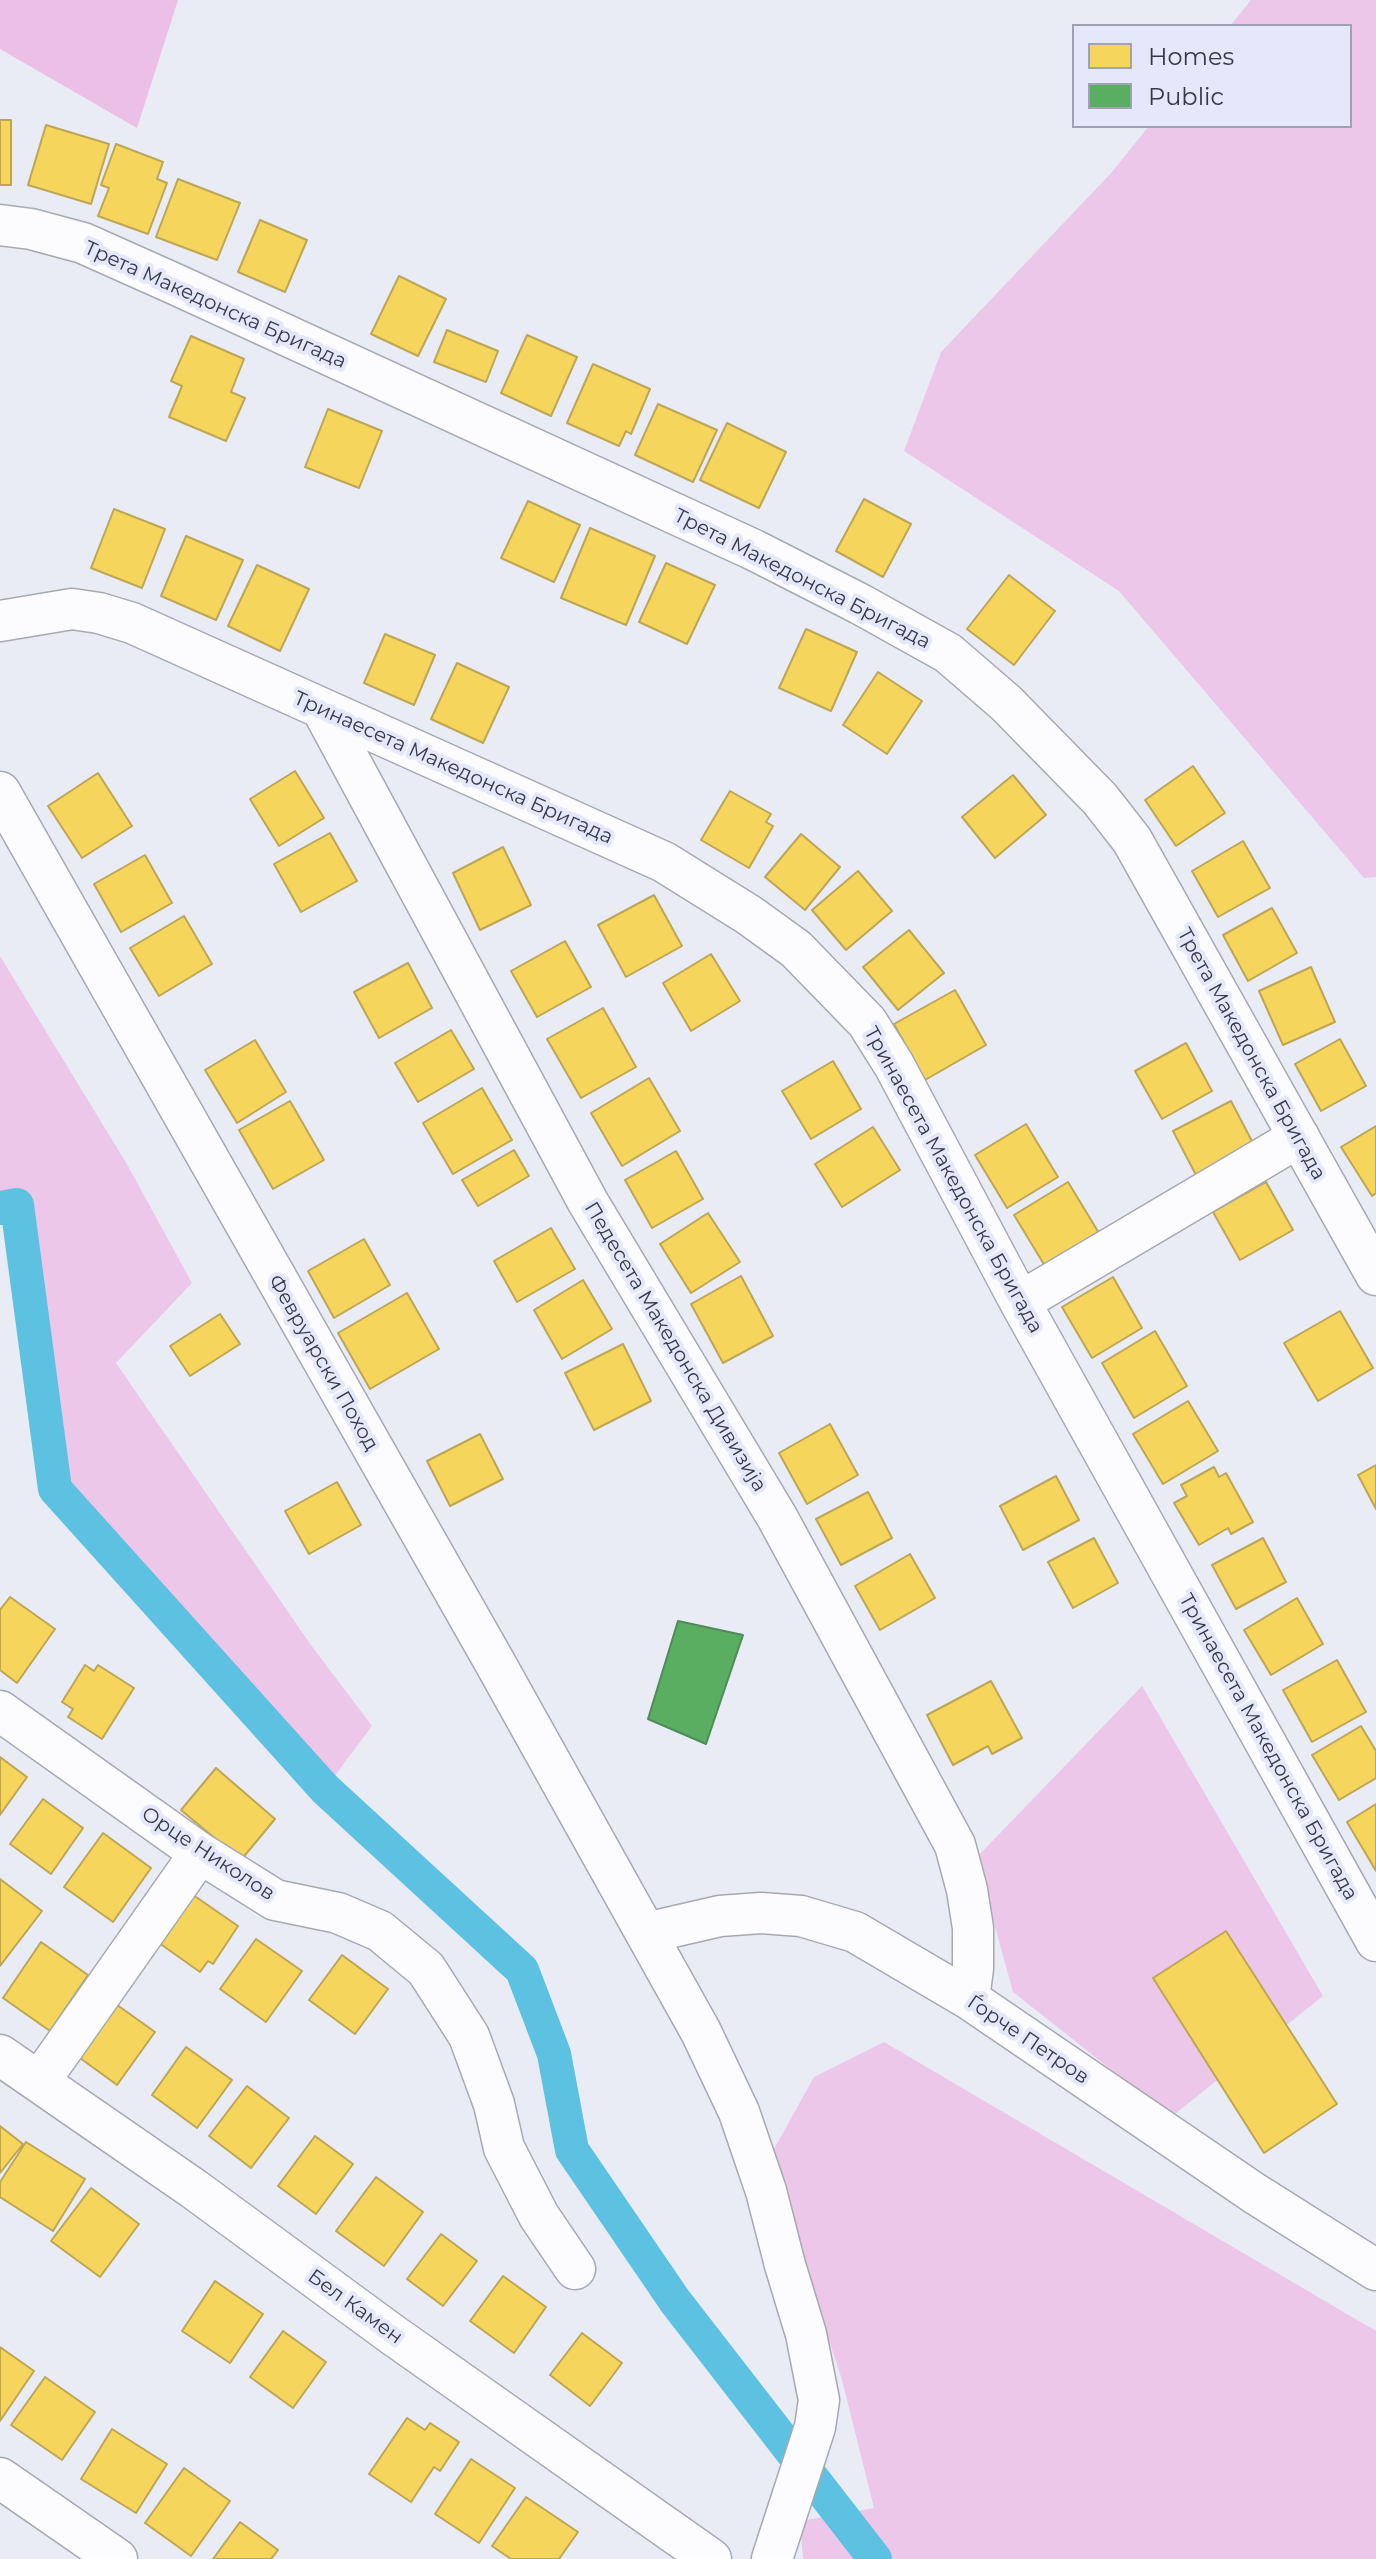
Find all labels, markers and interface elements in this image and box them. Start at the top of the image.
legend [1072,24,1352,128]
text: Homes [1148,42,1234,71]
text: Public [1148,82,1224,111]
street label: Трета Македонска Бригада [80,236,350,374]
street label: Трета Македонска Бригада [670,504,934,654]
street label: Тринаесета Македонска Бригада [290,687,616,849]
street label: Трета Македонска Бригада [1172,924,1330,1184]
street label: Тринаесета Македонска Бригада [858,1023,1048,1337]
street label: Педесета Македонска Дивизија [579,1198,771,1496]
street label: Февруарски Поход [263,1271,383,1455]
street label: Тринаесета Македонска Бригада [1173,1590,1363,1904]
street label: Орце Николов [137,1802,279,1906]
street label: Ѓорче Петров [963,1990,1093,2090]
street label: Бел Камен [303,2265,407,2349]

